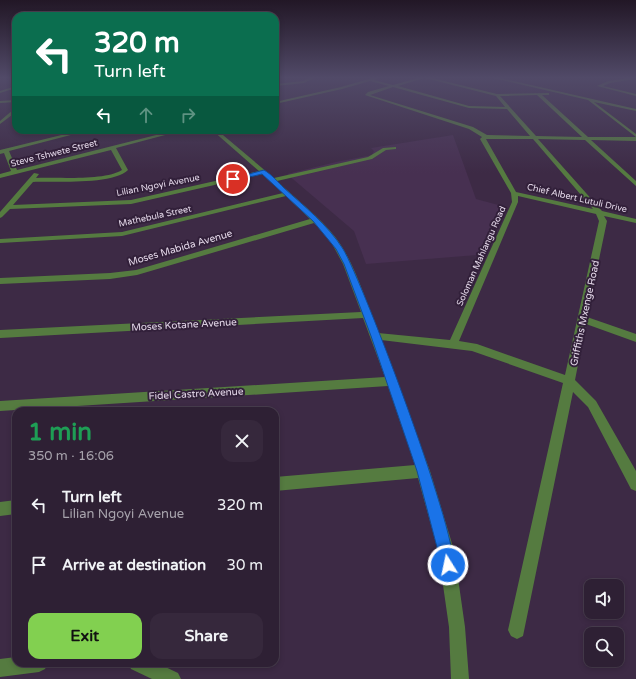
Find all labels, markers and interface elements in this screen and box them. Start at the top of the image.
text: 320 m [94,26,180,60]
icon: left [28,28,80,80]
text: Turn left [94,60,166,82]
icon: left [93,104,115,126]
icon: ahead [135,104,157,126]
icon: right [177,104,199,126]
street label: Steve Tshwete Street [10,137,99,170]
pin [216,162,250,196]
icon: arrive [222,168,244,190]
street label: Lilian Ngoyi Avenue [116,172,201,199]
street label: Chief Albert Lutuli Drive [526,182,628,215]
street label: Mathebula Street [118,203,193,230]
street label: Soloman Mahlangu Road [454,205,508,308]
street label: Moses Mabida Avenue [127,227,234,269]
street label: Griffiths Mxenge Road [568,259,602,367]
street label: Moses Kotane Avenue [131,316,238,334]
street label: Fidel Castro Avenue [148,386,244,402]
text: 1 min [28,418,92,447]
button: close [221,420,263,462]
text: 350 m · 16:06 [28,448,114,464]
text: Turn left [62,488,122,506]
icon: left [28,494,50,516]
text: 320 m [217,496,263,514]
text: Lilian Ngoyi Avenue [62,506,184,522]
position arrow [427,544,469,586]
icon: arrive [28,554,50,576]
text: Arrive at destination [62,556,206,574]
text: 30 m [226,556,263,574]
map controls [584,579,624,667]
button: sound [584,579,624,619]
button: Exit [28,613,142,659]
button: Share [150,613,263,659]
button: search [584,627,624,667]

